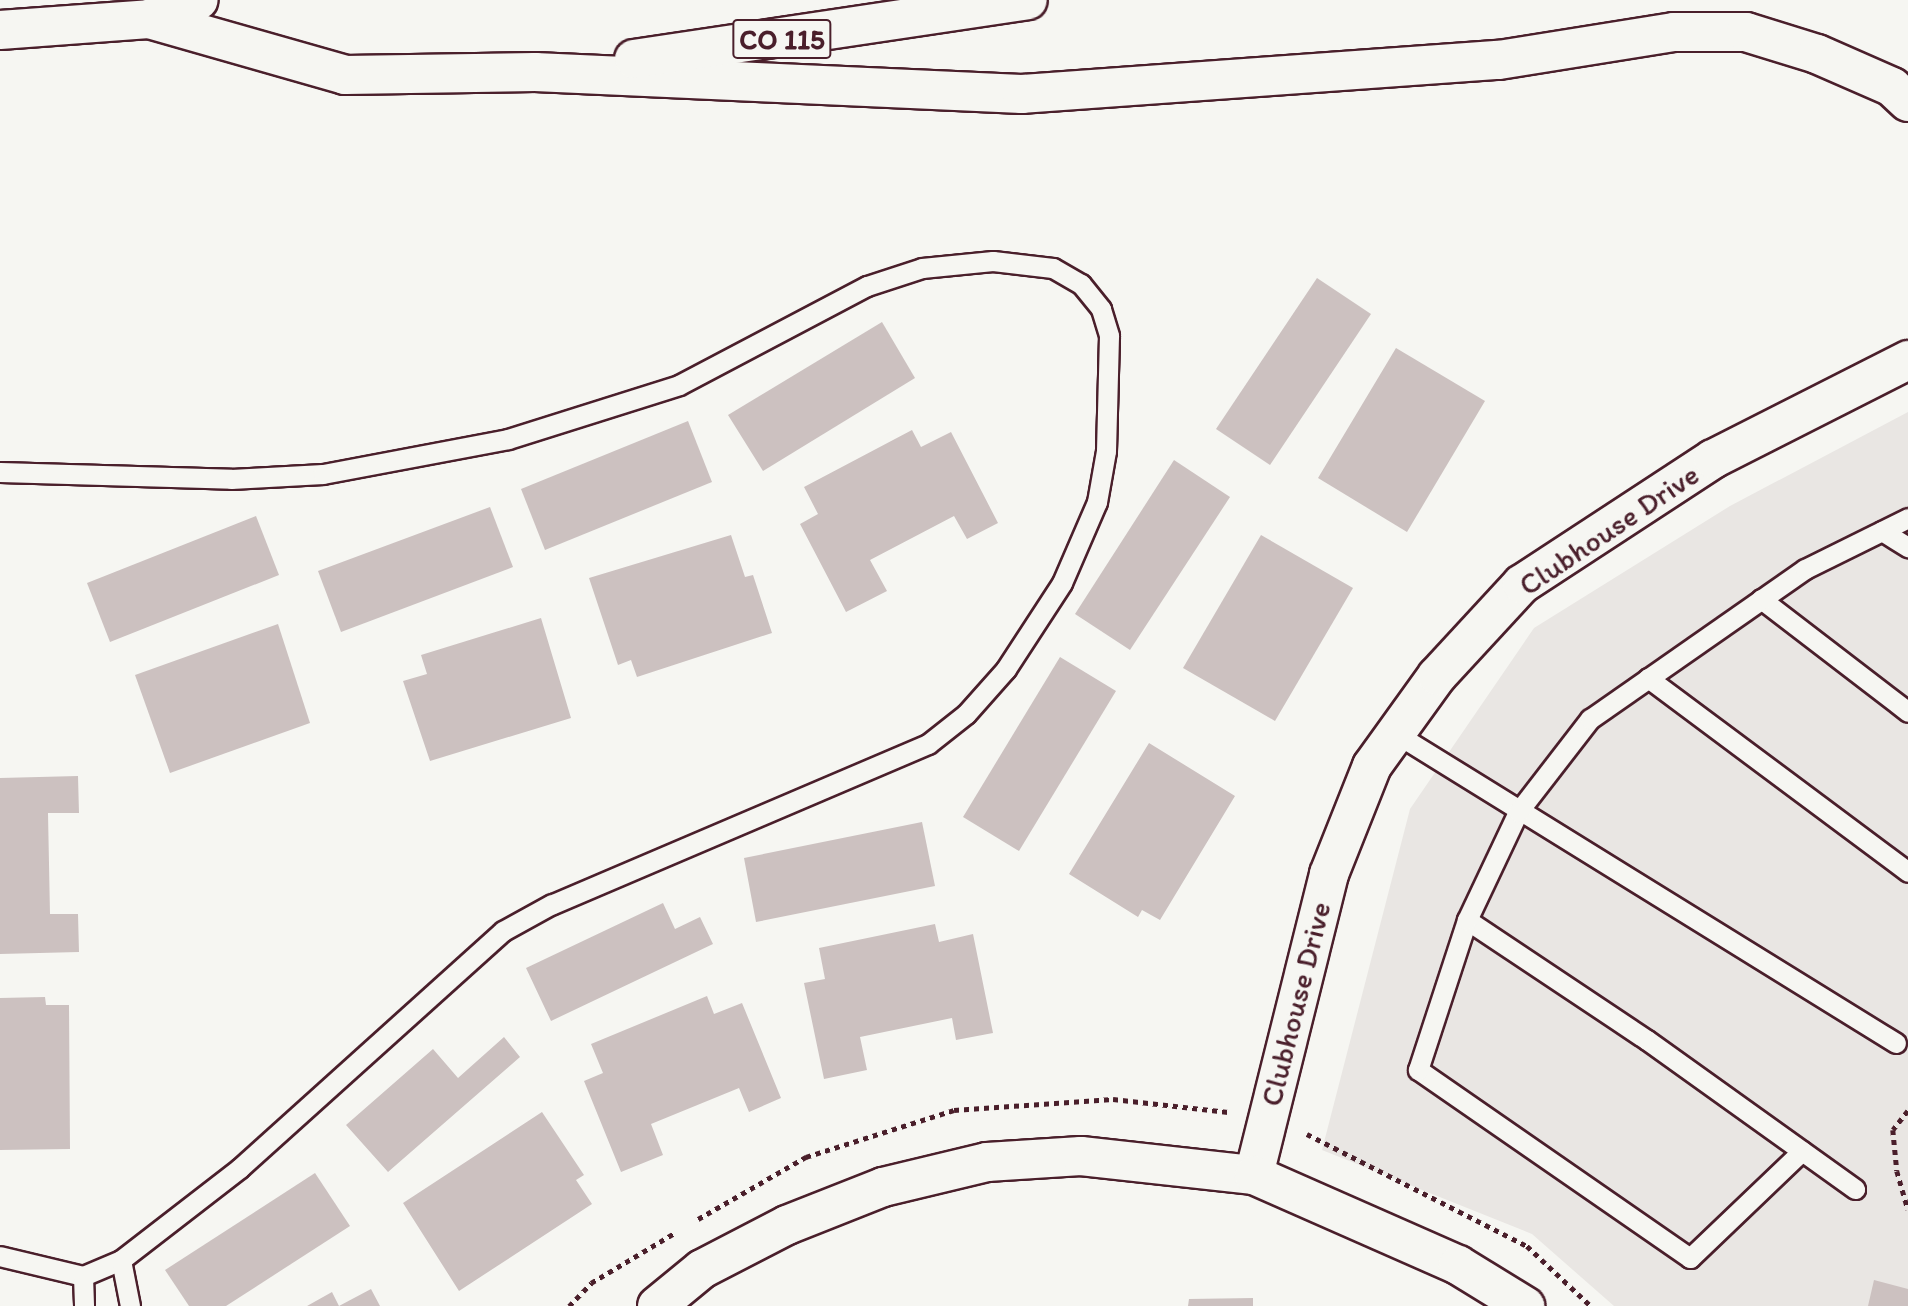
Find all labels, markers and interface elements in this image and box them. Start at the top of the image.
road number: CO 115 [731,14,833,64]
street label: Clubhouse Drive [1512,456,1706,604]
street label: Clubhouse Drive [1253,898,1339,1110]

